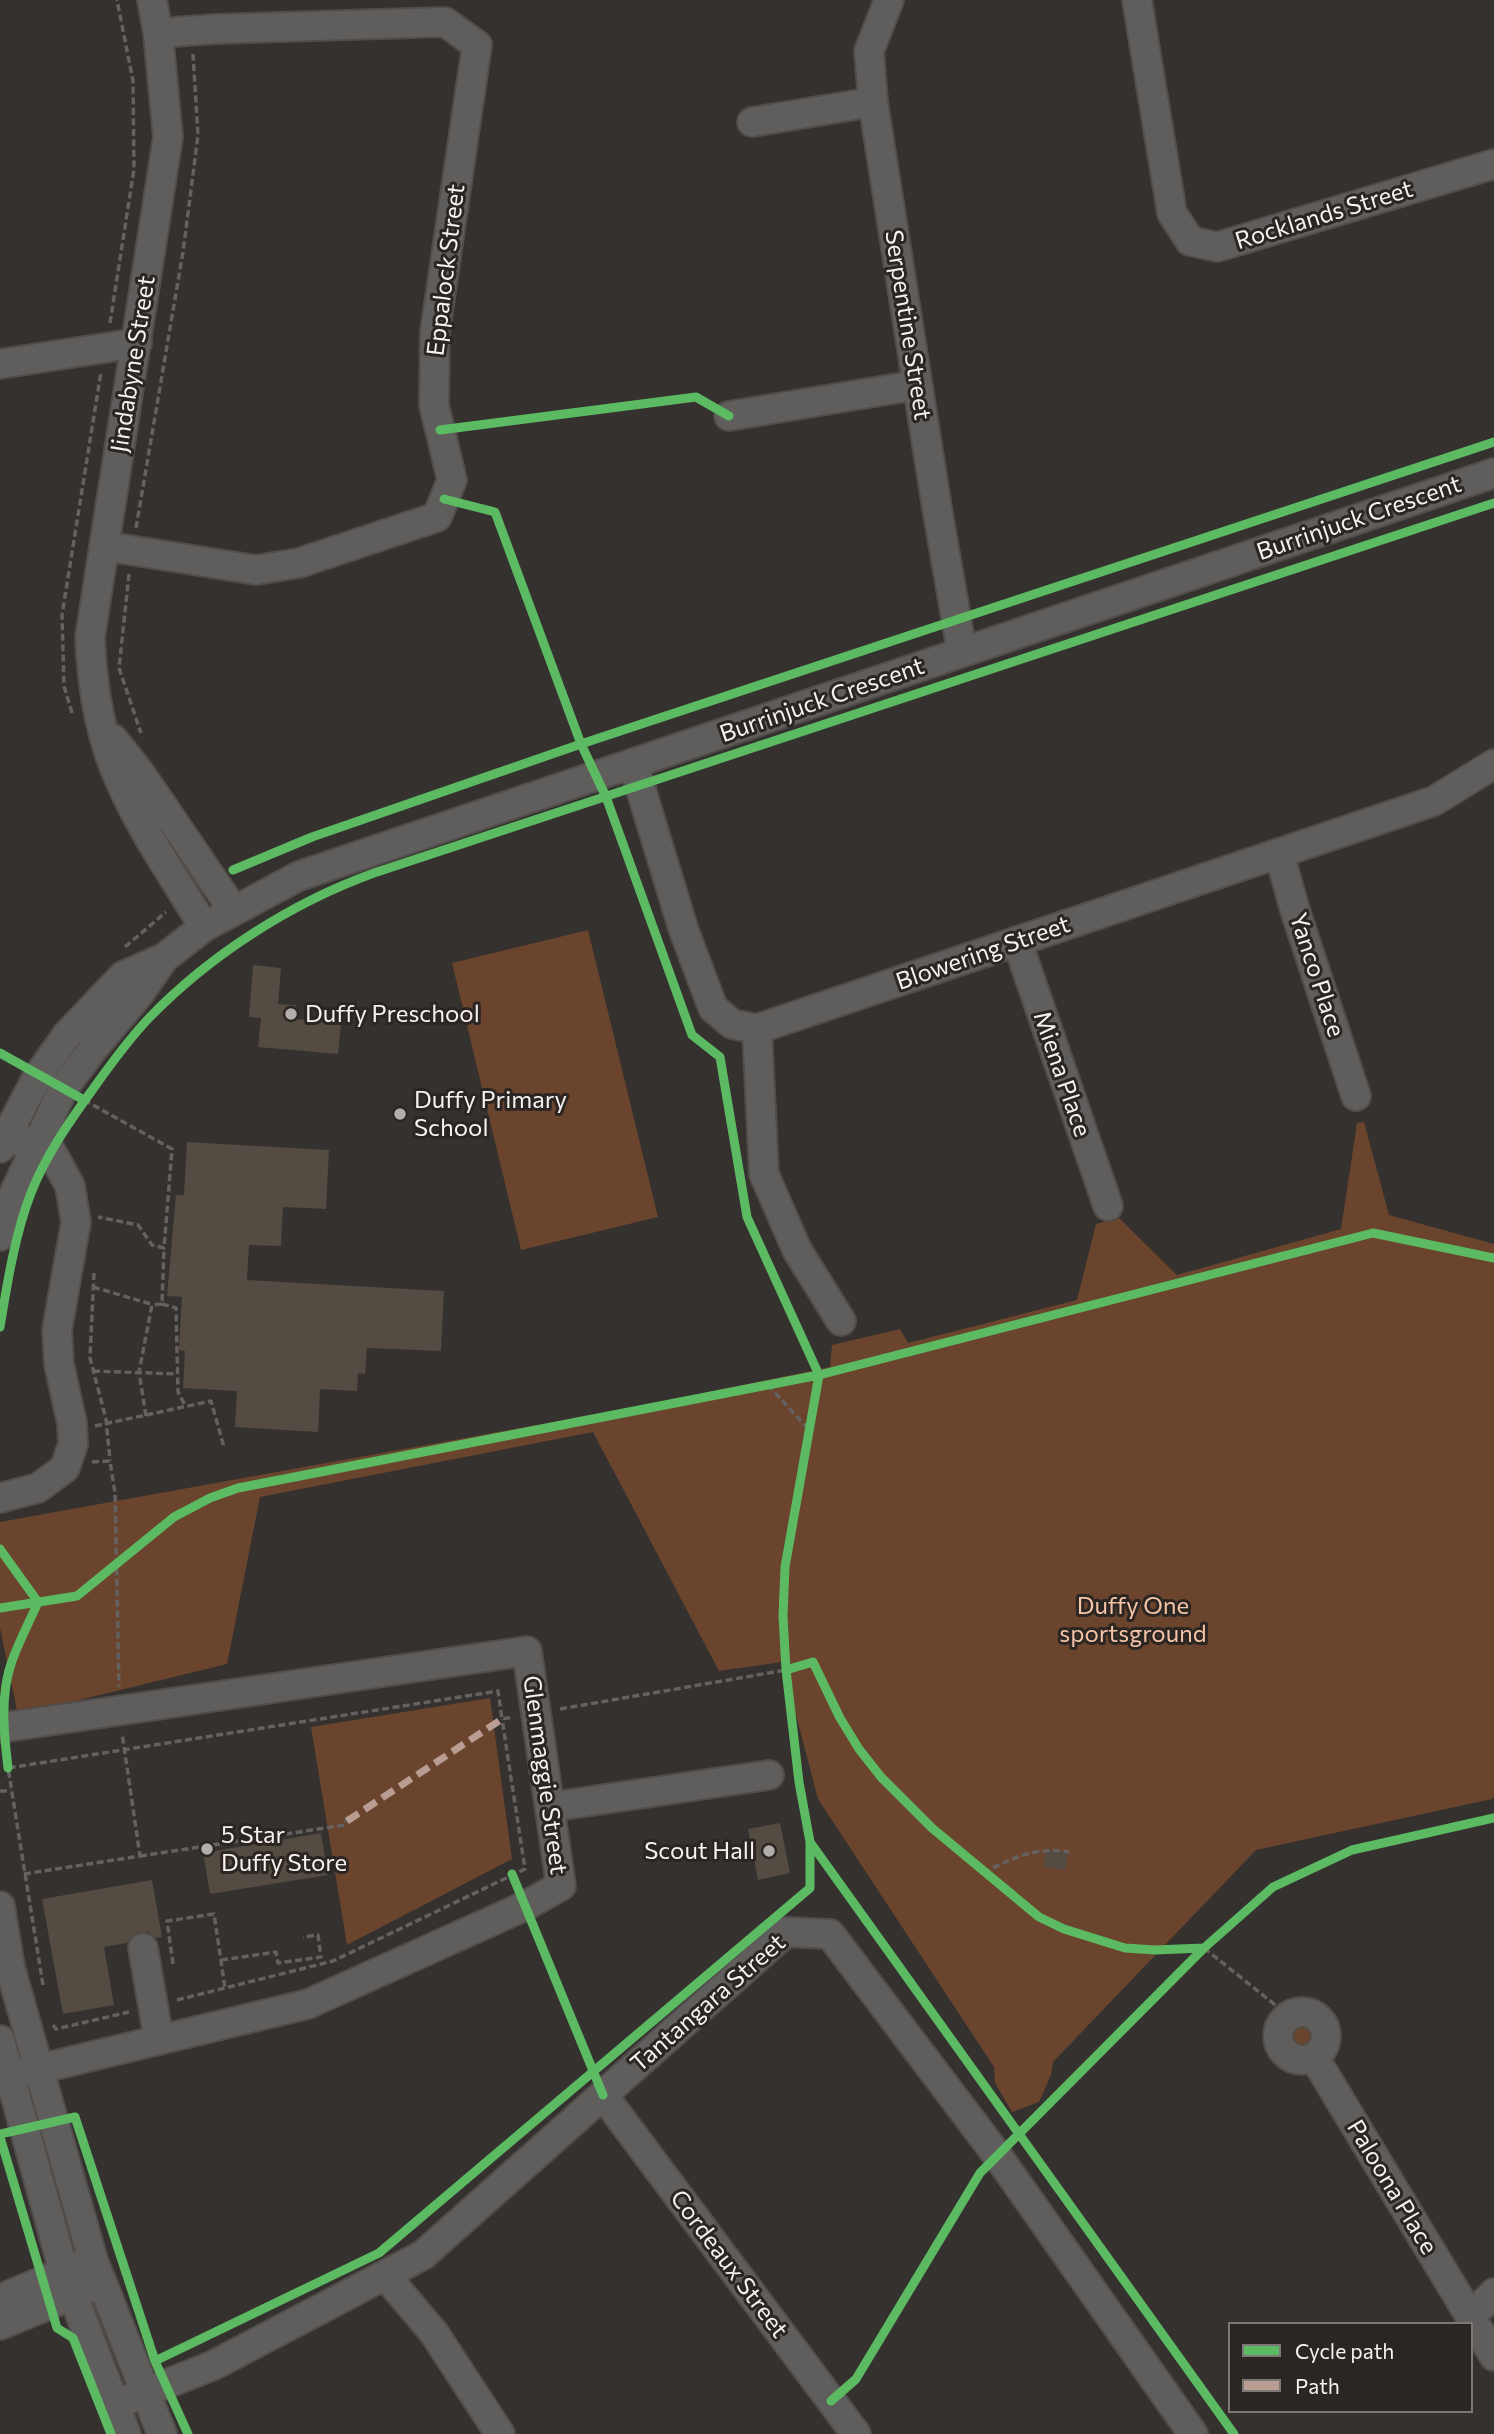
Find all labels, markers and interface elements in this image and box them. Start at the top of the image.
street label: Rocklands Street [1232,174,1416,256]
street label: Eppalock Street [421,182,471,358]
street label: Serpentine Street [879,228,937,422]
street label: Jindabyne Street [105,274,161,454]
street label: Burrinjuck Crescent [1253,469,1465,567]
street label: Burrinjuck Crescent [716,651,928,749]
street label: Yanco Place [1283,909,1351,1041]
street label: Blowering Street [892,910,1074,996]
place label: Duffy Preschool [305,1000,480,1028]
marker: Duffy Preschool [283,1006,299,1022]
street label: Miena Place [1027,1007,1097,1141]
place label: Duffy Primary School [414,1086,567,1142]
marker: Duffy Primary School [392,1106,408,1122]
park label: Duffy One sportsground [1059,1592,1207,1648]
street label: Glenmaggie Street [517,1674,573,1876]
place label: 5 Star Duffy Store [221,1821,347,1877]
place label: Scout Hall [644,1837,755,1865]
marker: 5 Star Duffy Store [199,1841,215,1857]
marker: Scout Hall [761,1843,777,1859]
street label: Tantangara Street [625,1928,791,2078]
street label: Paloona Place [1341,2115,1443,2259]
street label: Cordeaux Street [664,2184,794,2344]
legend [1228,2322,1473,2413]
text: Cycle path [1295,2338,1394,2363]
text: Path [1295,2373,1340,2398]

